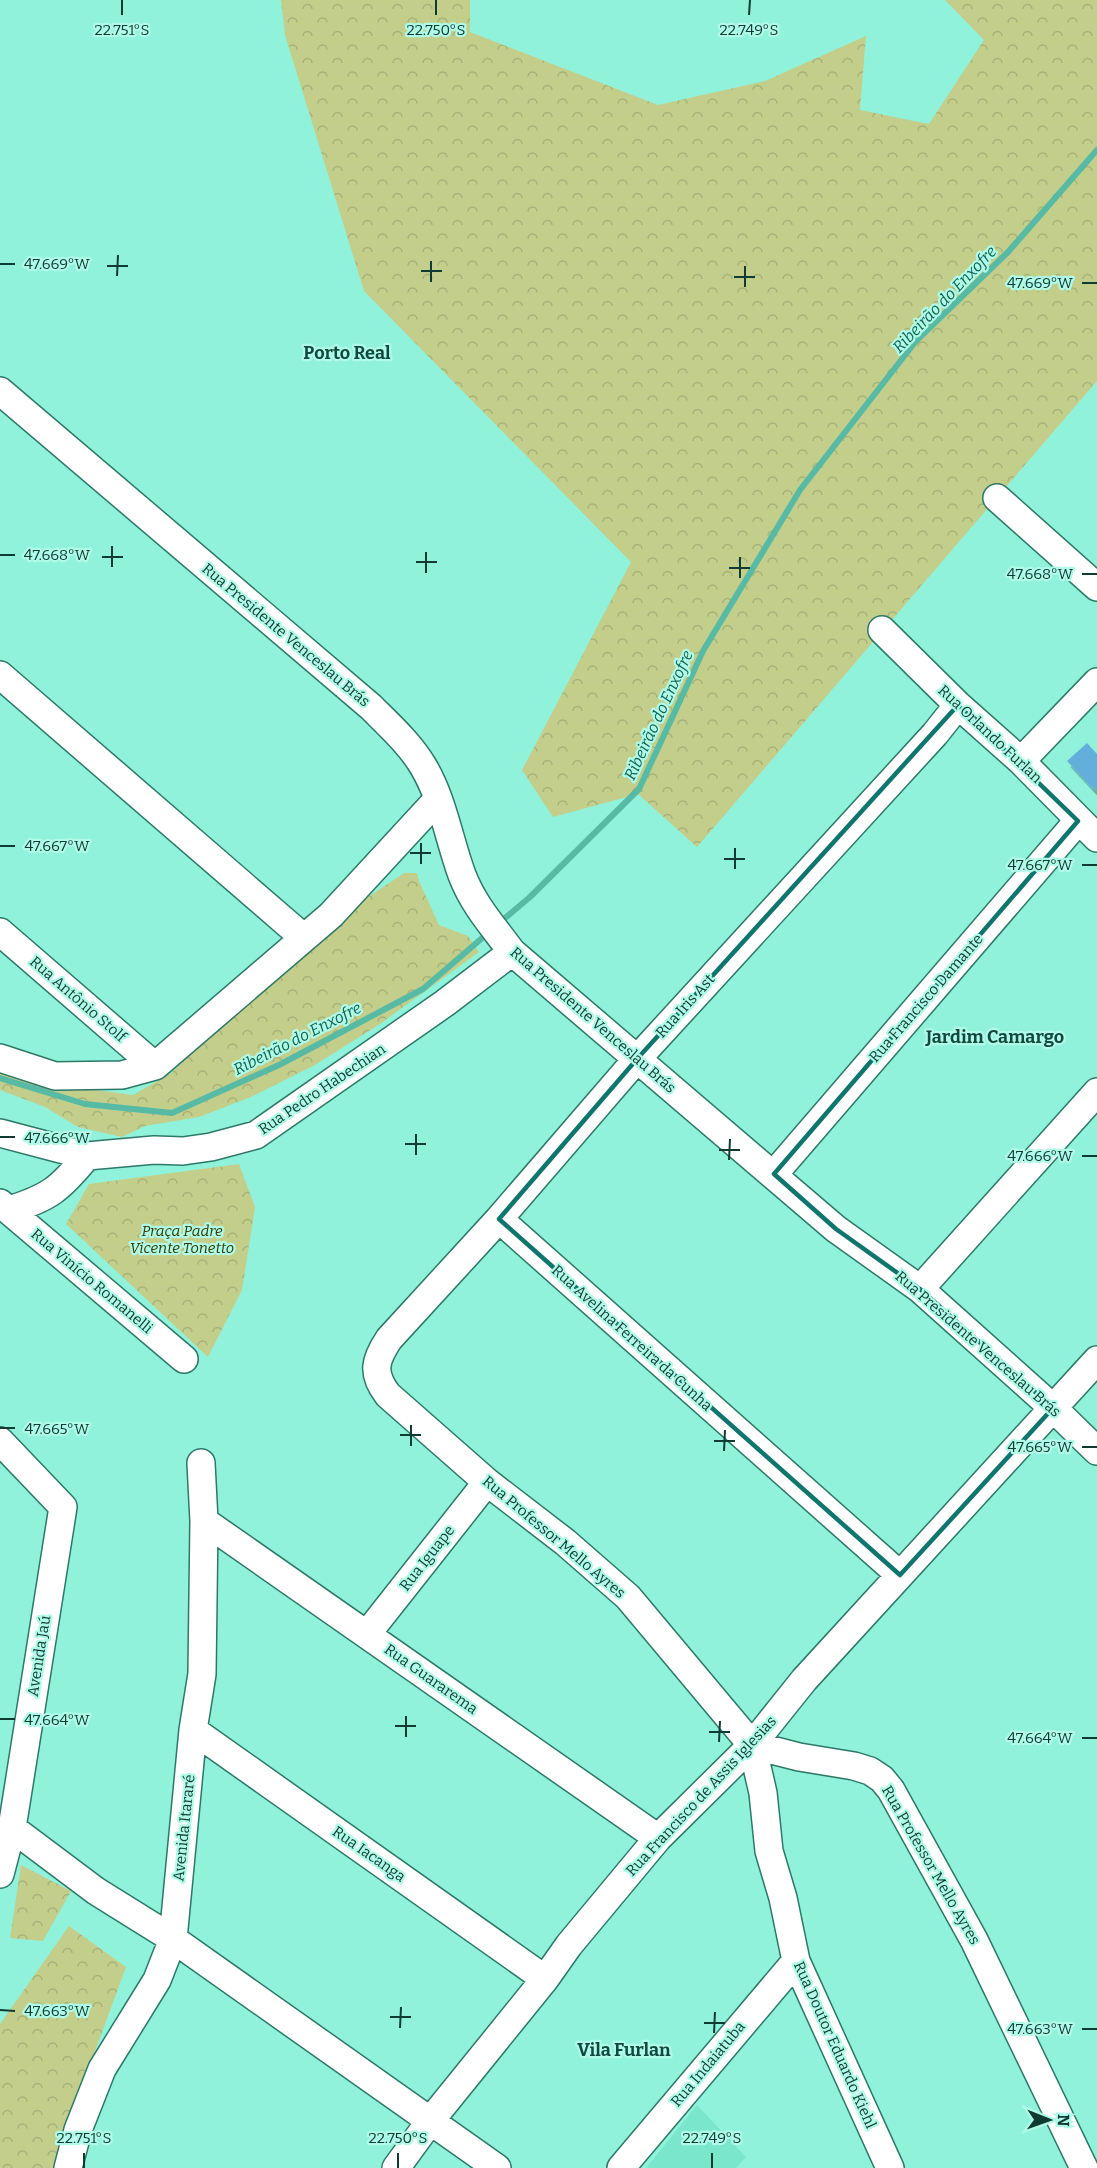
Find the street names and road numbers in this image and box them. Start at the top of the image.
street label: Rua Presidente Venceslau Brás [198,560,374,710]
street label: Rua Orlando Furlan [934,681,1046,787]
street label: Rua Francisco Damante [865,930,987,1066]
street label: Rua Presidente Venceslau Brás [507,943,679,1097]
street label: Rua Antônio Stolf [26,952,131,1047]
street label: Rua Iris Ast [652,970,719,1042]
street label: Rua Pedro Habechian [255,1040,389,1138]
street label: Rua Vinício Romanelli [27,1225,157,1338]
street label: Rua Avelina Ferreira da Cunha [548,1261,716,1415]
street label: Rua Presidente Venceslau Brás [892,1267,1064,1421]
street label: Rua Professor Mello Ayres [479,1472,629,1602]
street label: Rua Iguape [396,1522,458,1594]
street label: Avenida Jaú [24,1614,54,1698]
street label: Rua Guararema [381,1640,481,1718]
street label: Rua Francisco de Assis Iglesias [622,1712,780,1880]
street label: Avenida Itararé [169,1774,199,1882]
street label: Rua Professor Mello Ayres [878,1782,984,1948]
street label: Rua Iacanga [329,1822,409,1886]
street label: Rua Doutor Eduardo Kiehl [790,1959,880,2131]
street label: Rua Indaiatuba [667,2018,749,2110]

